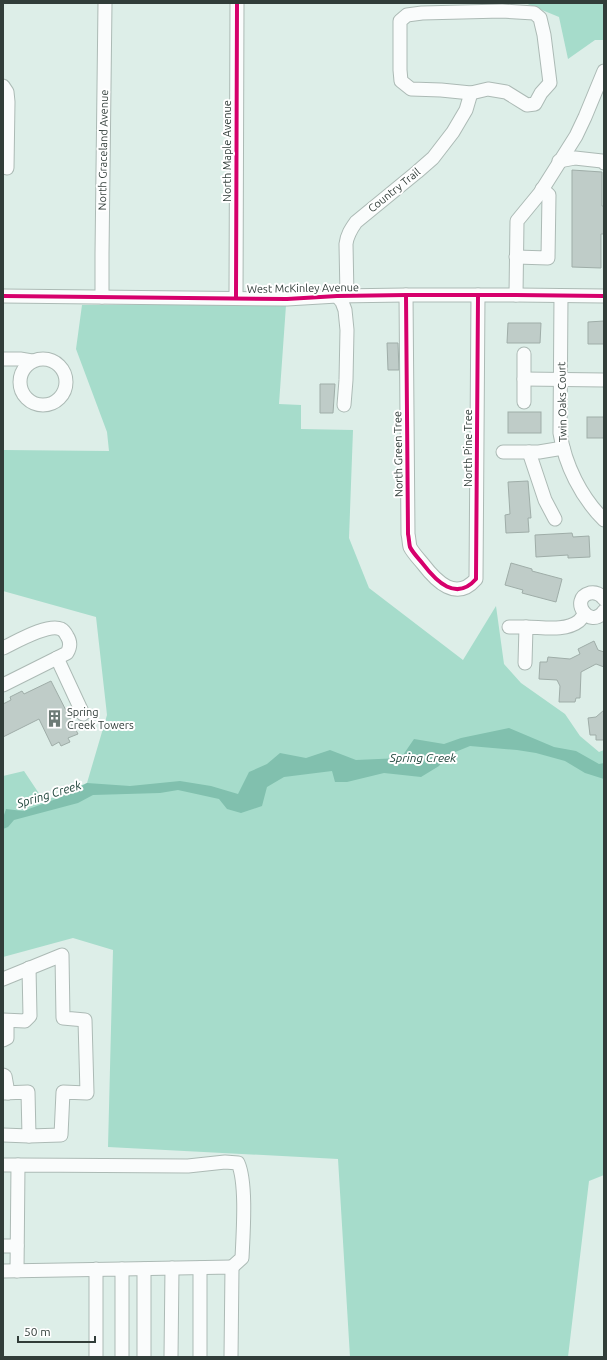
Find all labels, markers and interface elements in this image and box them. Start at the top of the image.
street label: North Graceland Avenue [96,90,110,210]
street label: North Maple Avenue [221,100,233,202]
street label: Country Trail [366,165,422,215]
street label: West McKinley Avenue [247,281,359,295]
street label: Twin Oaks Court [555,361,569,442]
street label: North Pine Tree [462,409,474,487]
street label: North Green Tree [391,411,405,497]
place label: Spring Creek Towers [67,706,134,731]
building icon: Spring Creek Towers [44,708,64,728]
water label: Spring Creek [389,751,457,764]
water label: Spring Creek [14,778,83,810]
scale bar [18,1318,95,1344]
text: 50 m [24,1325,51,1338]

